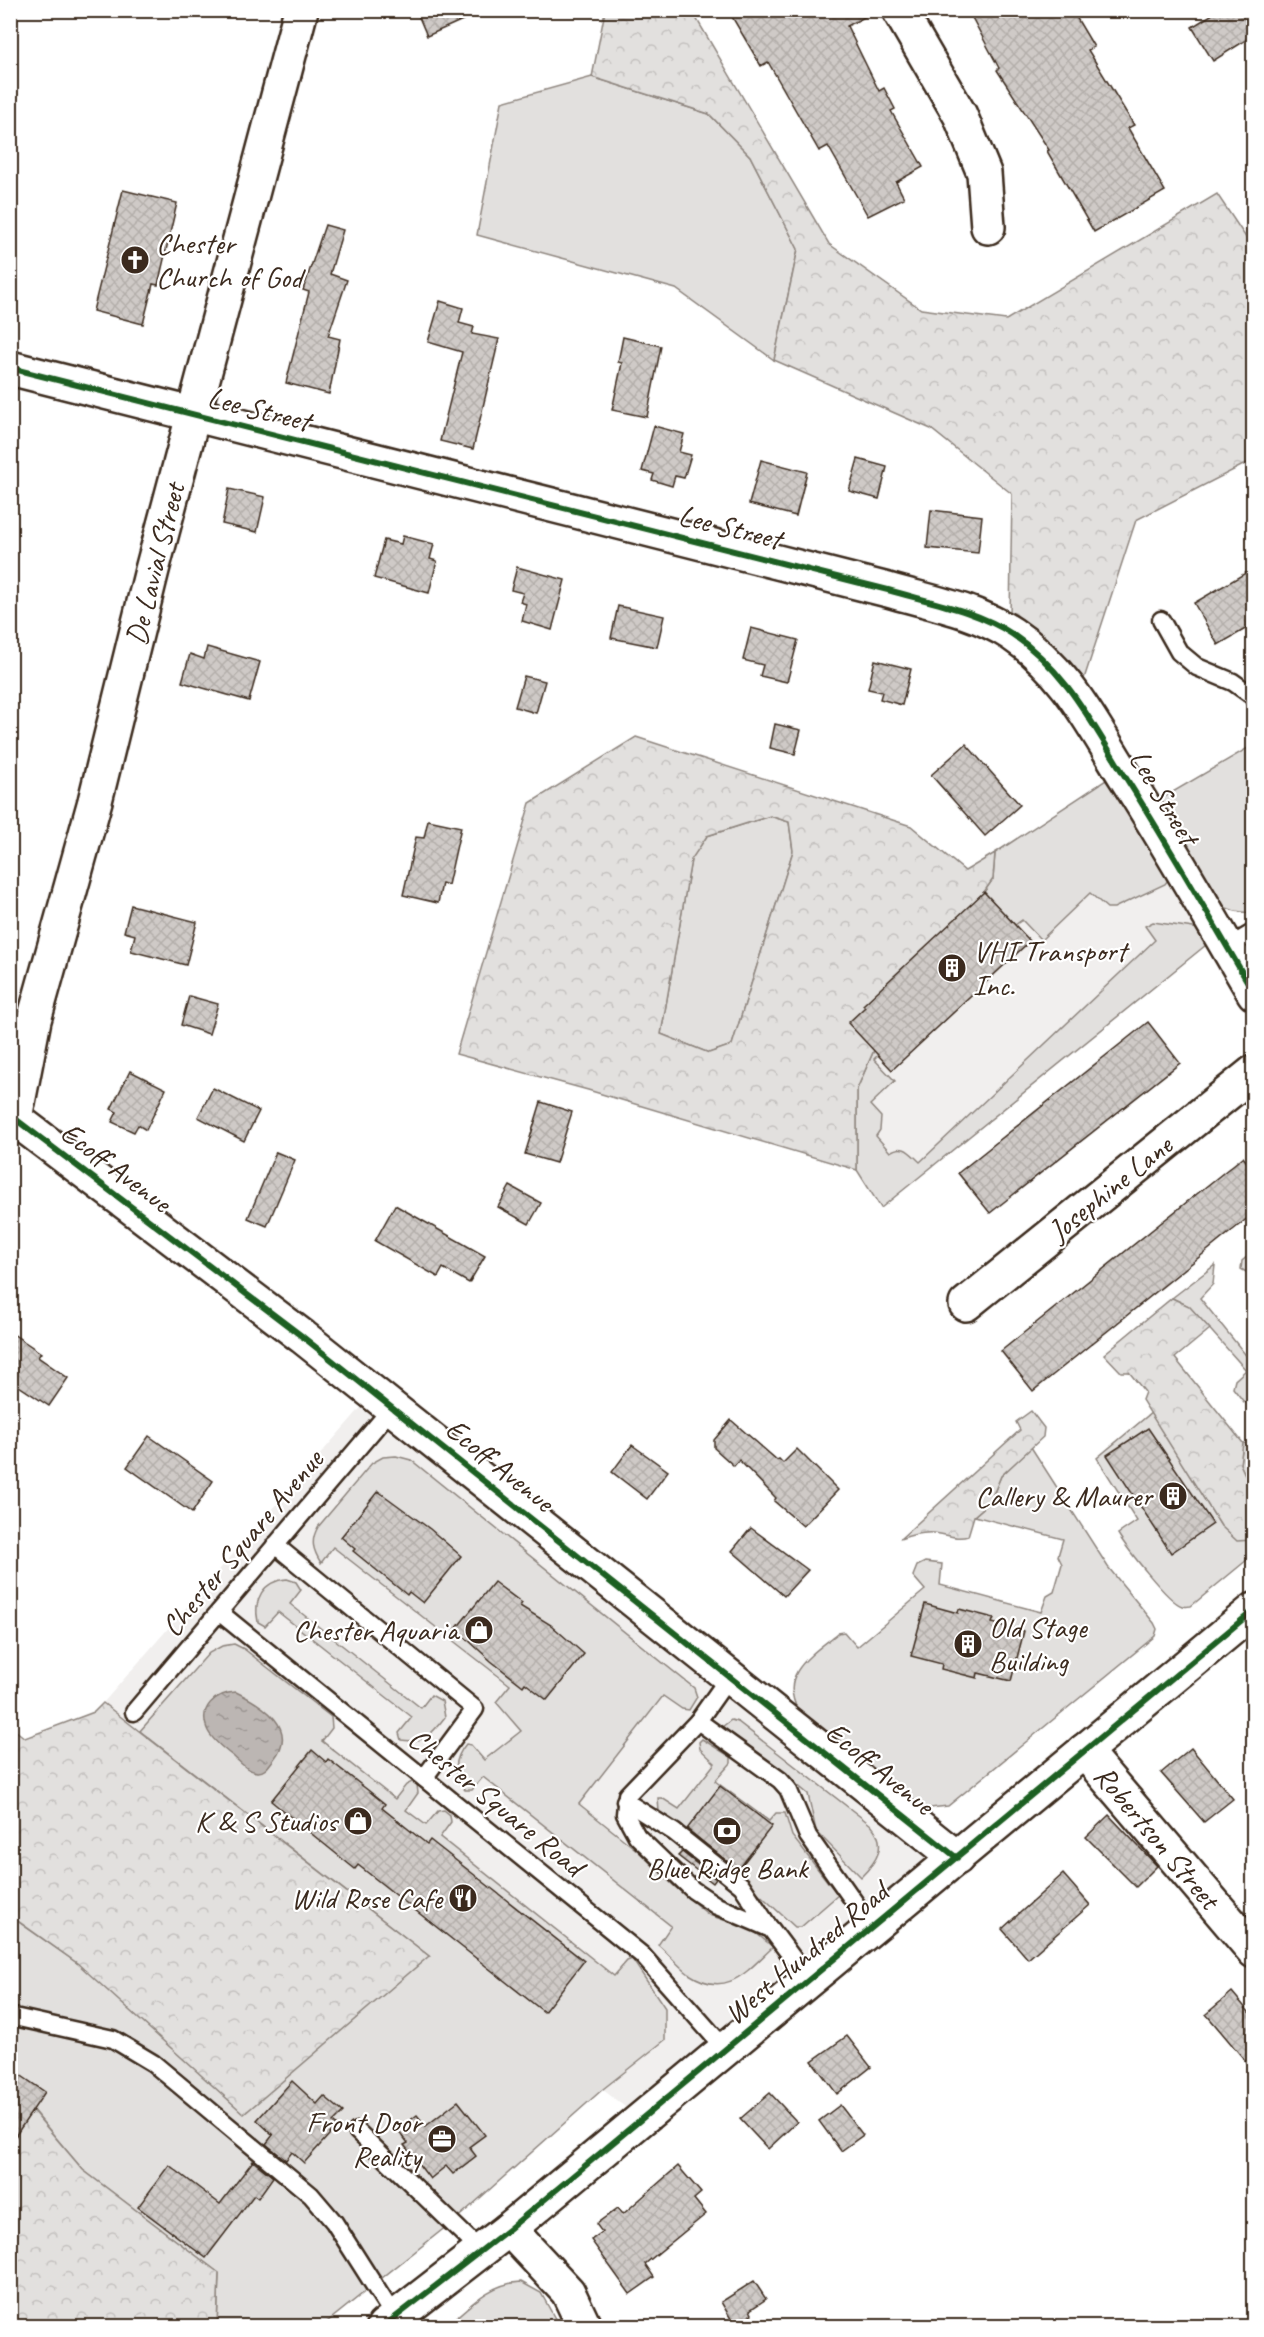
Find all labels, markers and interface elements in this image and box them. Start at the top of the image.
place label: Chester Church of God [156,224,306,296]
church icon: Chester Church of God [119,244,151,276]
street label: Lee Street [204,378,318,441]
street label: De Lavial Street [117,476,194,649]
street label: Lee Street [675,496,789,559]
street label: Lee Street [1121,743,1209,855]
place label: VHI Transport Inc. [973,932,1130,1004]
building icon: VHI Transport Inc. [936,952,968,984]
street label: Ecoff Avenue [53,1113,181,1222]
street label: Josephine Lane [1039,1125,1181,1251]
street label: Ecoff Avenue [438,1410,564,1522]
street label: Chester Square Avenue [153,1440,333,1644]
place label: Callery & Maurer [975,1477,1154,1515]
building icon: Callery & Maurer [1157,1480,1189,1512]
place label: Old Stage Building [989,1608,1089,1680]
place label: Chester Aquaria [293,1611,461,1649]
shop icon: Chester Aquaria [463,1614,495,1646]
building icon: Old Stage Building [952,1628,984,1660]
street label: Ecoff Avenue [818,1713,944,1825]
street label: Chester Square Road [400,1720,595,1887]
street label: Robertson Street [1086,1757,1230,1919]
place label: K & S Studios [195,1802,340,1840]
shop icon: K & S Studios [342,1805,374,1837]
bank icon: Blue Ridge Bank [711,1815,743,1847]
place label: Blue Ridge Bank [647,1849,810,1887]
street label: West Hundred Road [716,1871,899,2033]
place label: Wild Rose Cafe [291,1879,444,1917]
restaurant icon: Wild Rose Cafe [447,1882,479,1914]
place label: Front Door Reality [306,2103,424,2175]
office icon: Front Door Reality [426,2123,458,2155]

